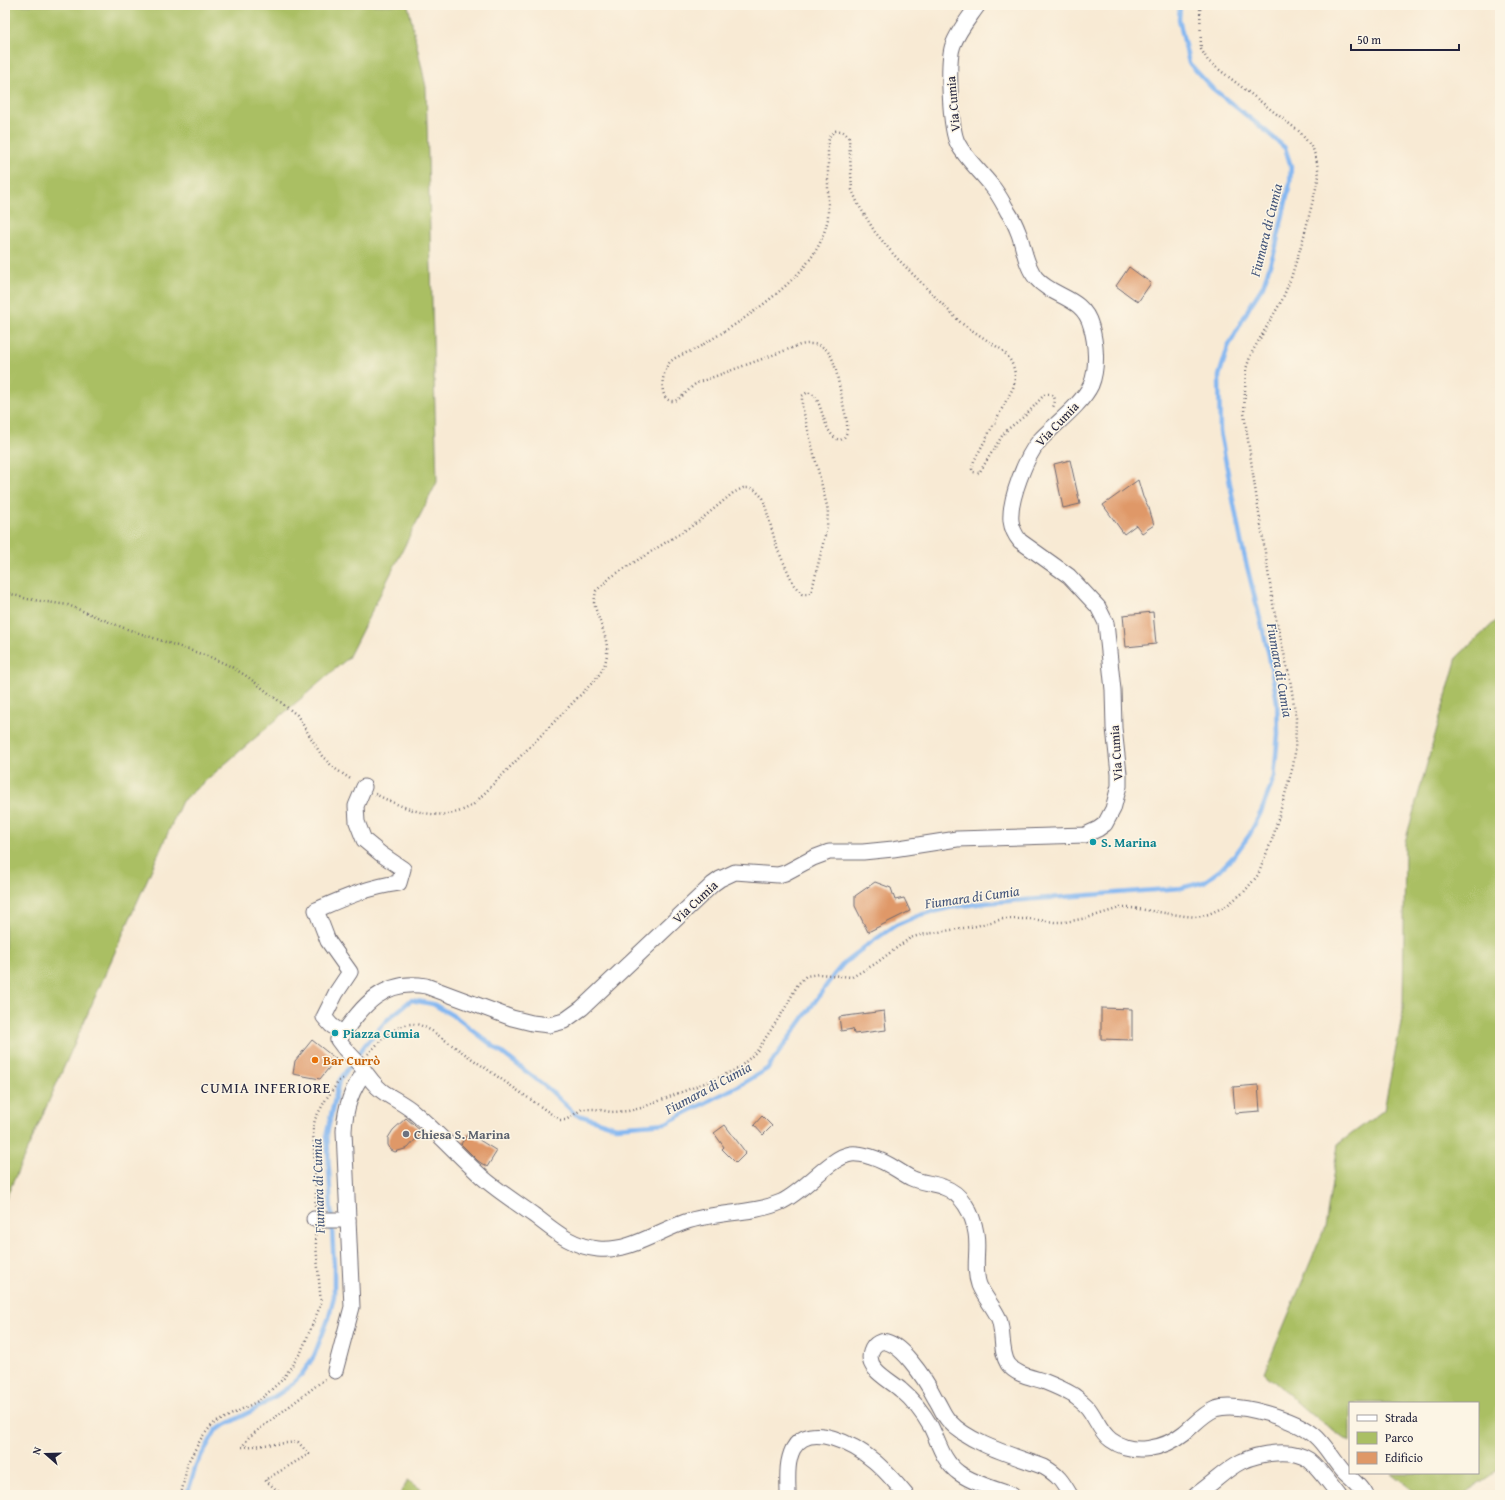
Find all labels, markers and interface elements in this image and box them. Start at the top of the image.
scale bar [1351,26,1459,52]
text: 50 m [1357,31,1381,48]
street label: Via Cumia [941,75,965,133]
water label: Fiumara di Cumia [1245,181,1287,280]
street label: Via Cumia [1031,397,1084,451]
water label: Fiumara di Cumia [1262,620,1298,719]
street label: Via Cumia [1105,724,1127,781]
place label: S. Marina [1101,833,1157,852]
marker: S. Marina [1088,837,1098,847]
street label: Via Cumia [668,875,722,928]
water label: Fiumara di Cumia [922,880,1021,914]
place label: Piazza Cumia [343,1024,420,1043]
marker: Piazza Cumia [330,1028,340,1038]
place label: Bar Currò [323,1051,380,1070]
marker: Bar Currò [310,1055,320,1065]
water label: Fiumara di Cumia [660,1057,755,1120]
district label: CUMIA INFERIORE [201,1077,331,1098]
place label: Chiesa S. Marina [414,1125,510,1144]
marker: Chiesa S. Marina [401,1129,411,1139]
water label: Fiumara di Cumia [306,1137,330,1235]
legend [1349,1402,1479,1474]
text: Strada [1385,1409,1418,1426]
text: Parco [1385,1429,1413,1446]
north arrow [26,1434,66,1474]
text: N [28,1444,46,1457]
text: Edificio [1385,1449,1423,1466]

